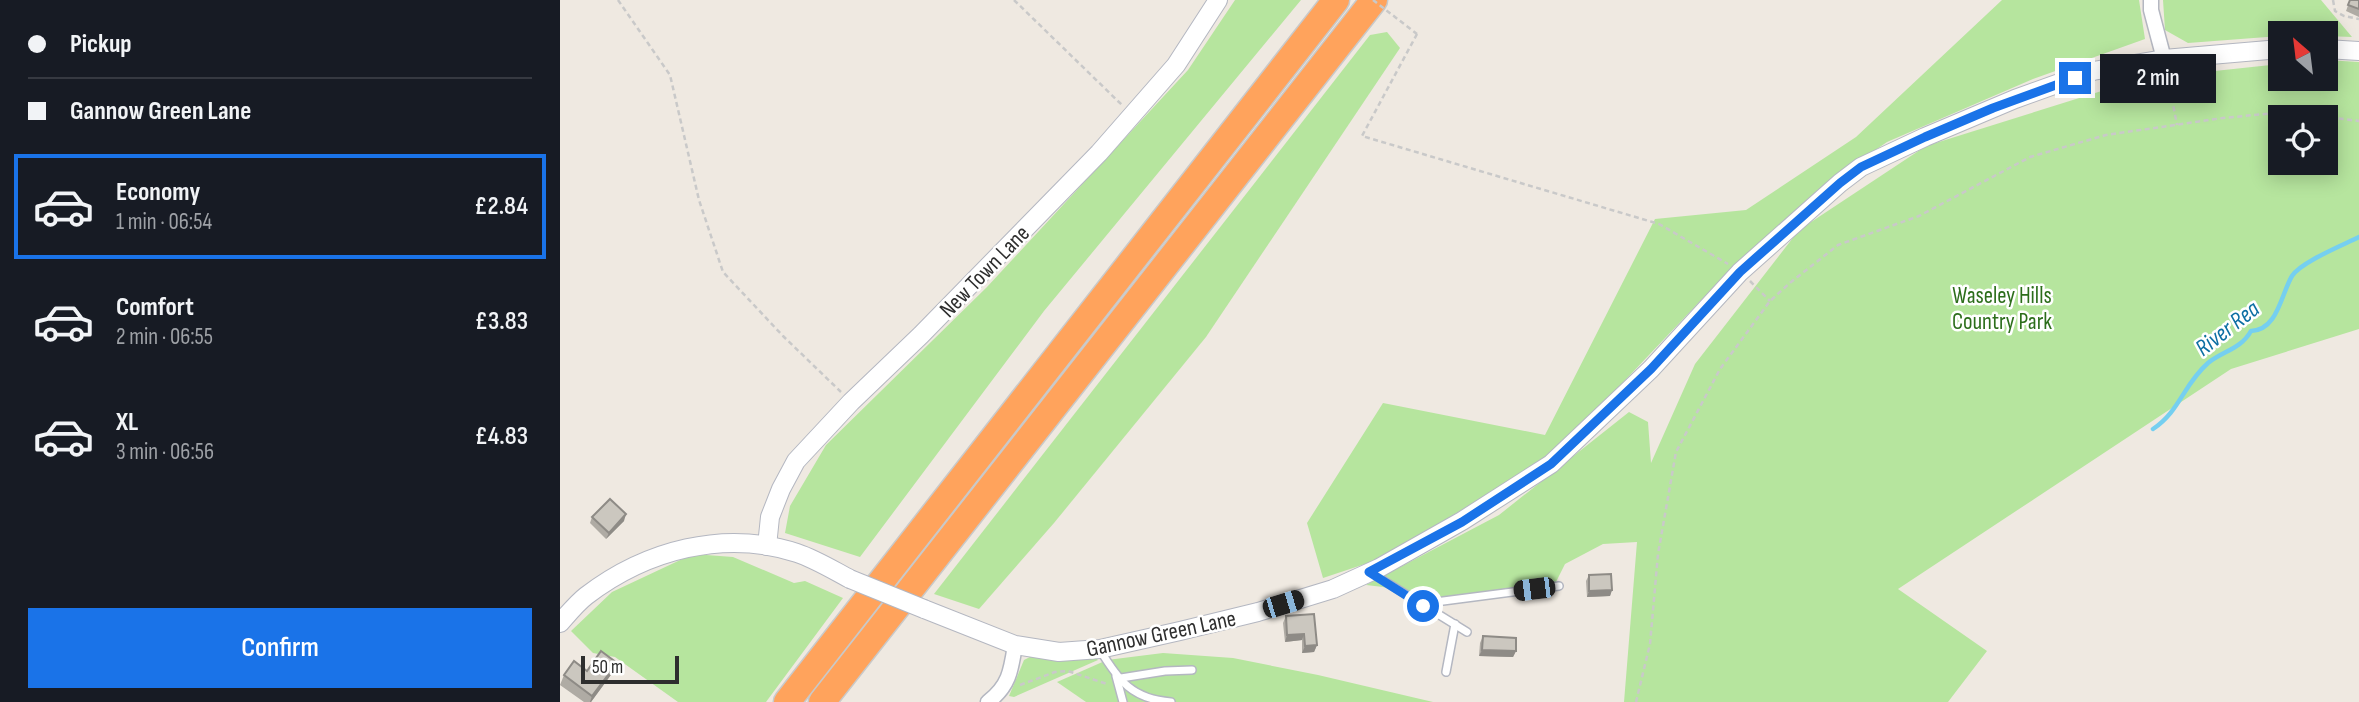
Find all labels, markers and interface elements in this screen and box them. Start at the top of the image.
north arrow [2268,21,2338,91]
map controls [2268,21,2338,175]
text: Pickup [70,29,132,60]
callout: 2 min [2100,54,2215,102]
route end [2059,62,2091,94]
text: 2 min [2136,64,2180,92]
text: Gannow Green Lane [70,96,251,127]
button: locate [2268,105,2338,175]
icon: car [32,175,95,238]
text: Economy [116,177,200,208]
text: £2.84 [474,191,528,222]
text: 1 min · 06:54 [116,208,212,236]
street label: New Town Lane [934,220,1036,324]
park label: Waseley Hills Country Park [1952,282,2052,336]
icon: car [32,290,95,353]
text: Comfort [116,292,194,323]
water label: River Rea [2189,294,2265,362]
text: £3.83 [475,306,528,337]
text: 2 min · 06:55 [116,323,213,351]
icon: car [32,405,95,468]
text: XL [116,407,138,438]
text: £4.83 [475,421,528,452]
text: 3 min · 06:56 [116,438,214,466]
car [1512,576,1557,602]
car [1260,588,1307,620]
route start [1407,590,1439,622]
street label: Gannow Green Lane [1084,604,1239,663]
button: Confirm [28,608,532,688]
scale bar [581,653,679,685]
text: 50 m [592,656,623,679]

